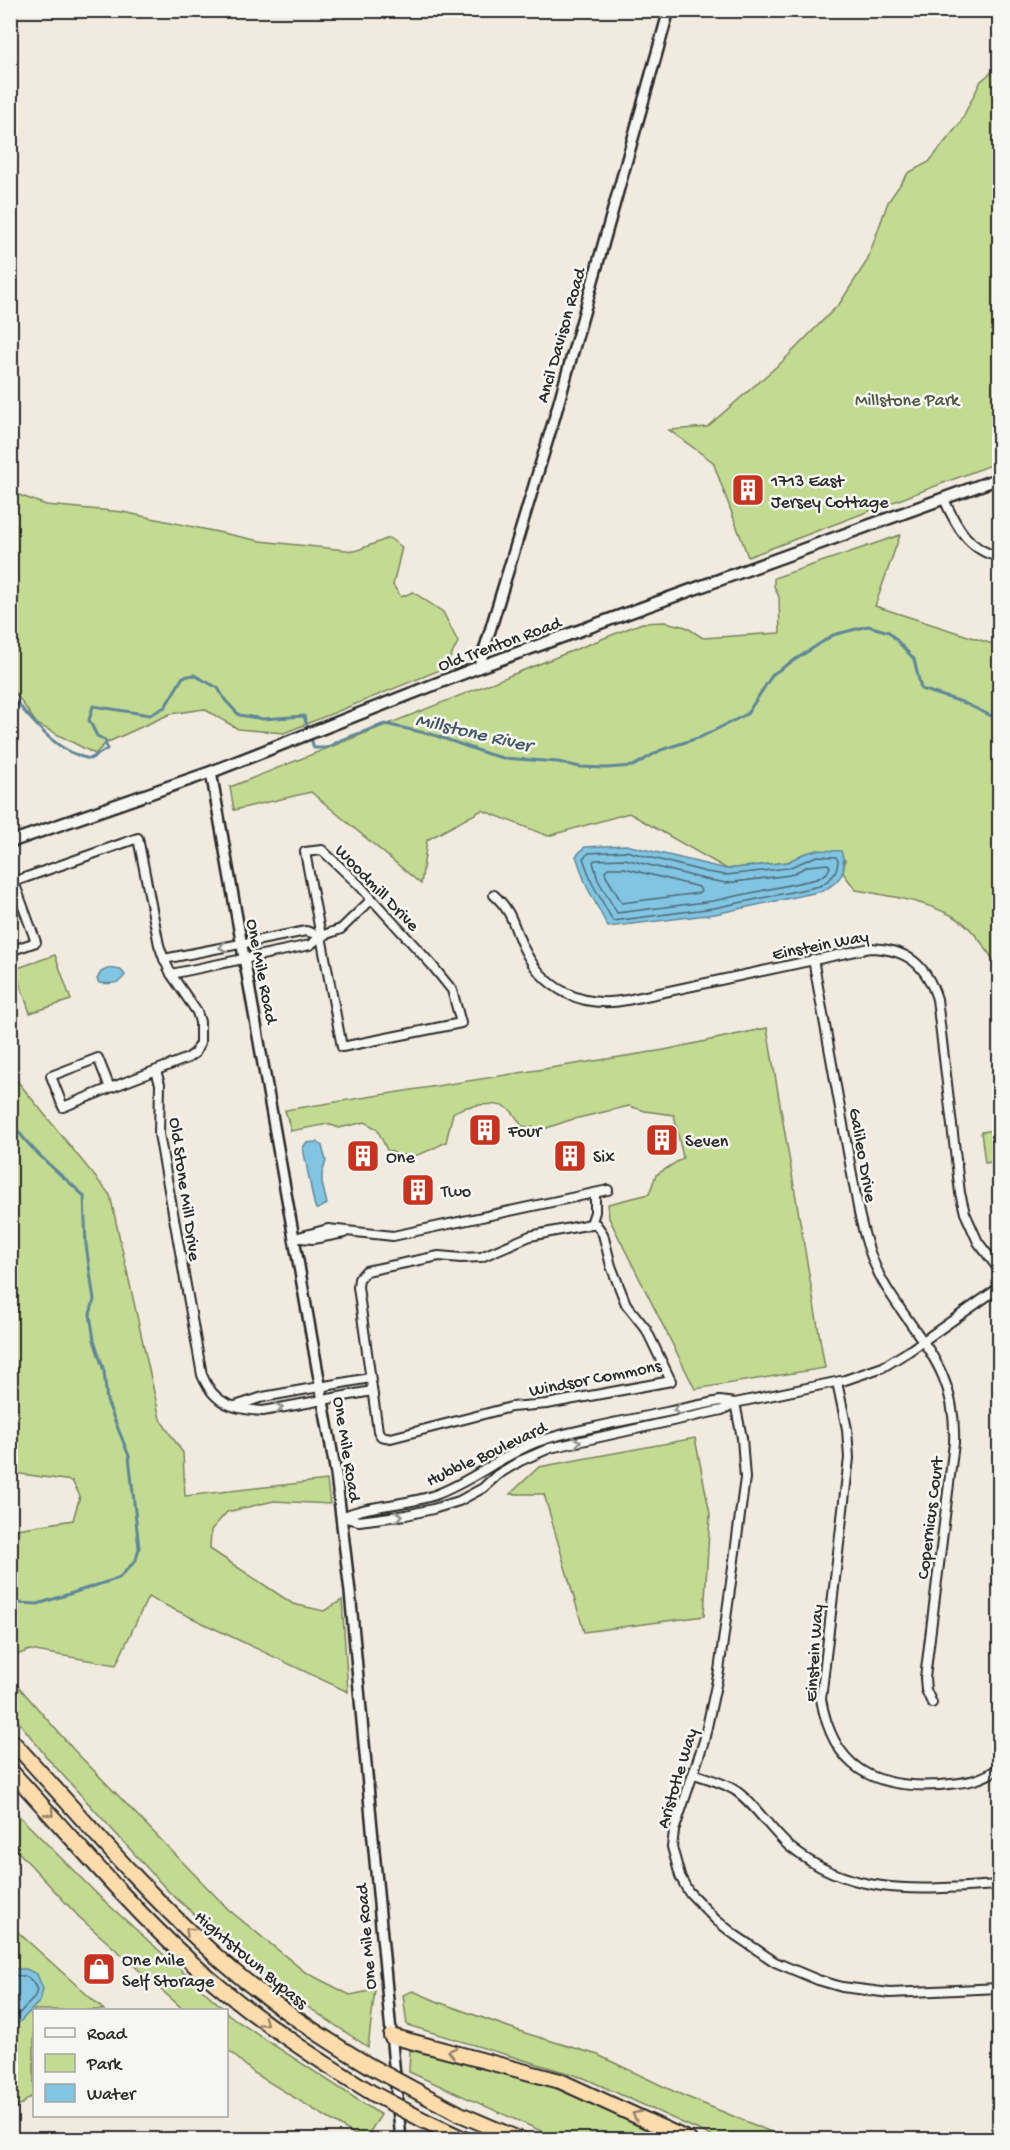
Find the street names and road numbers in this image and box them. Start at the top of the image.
street label: Ancil Davison Road [533,265,592,405]
street label: Old Trenton Road [435,613,566,677]
street label: Woodmill Drive [330,841,423,937]
street label: One Mile Road [240,917,281,1027]
street label: Einstein Way [770,927,871,966]
street label: Galileo Drive [843,1107,880,1205]
street label: Old Stone Mill Drive [163,1116,204,1263]
street label: Windsor Commons [528,1356,665,1403]
street label: One Mile Road [327,1395,364,1505]
street label: Hubble Boulevard [424,1418,552,1492]
street label: Copernicus Court [914,1454,950,1581]
street label: Einstein Way [802,1604,829,1703]
street label: Aristotle Way [653,1726,704,1831]
street label: One Mile Road [352,1882,383,1991]
street label: Hightstown Bypass [189,1907,312,2015]

